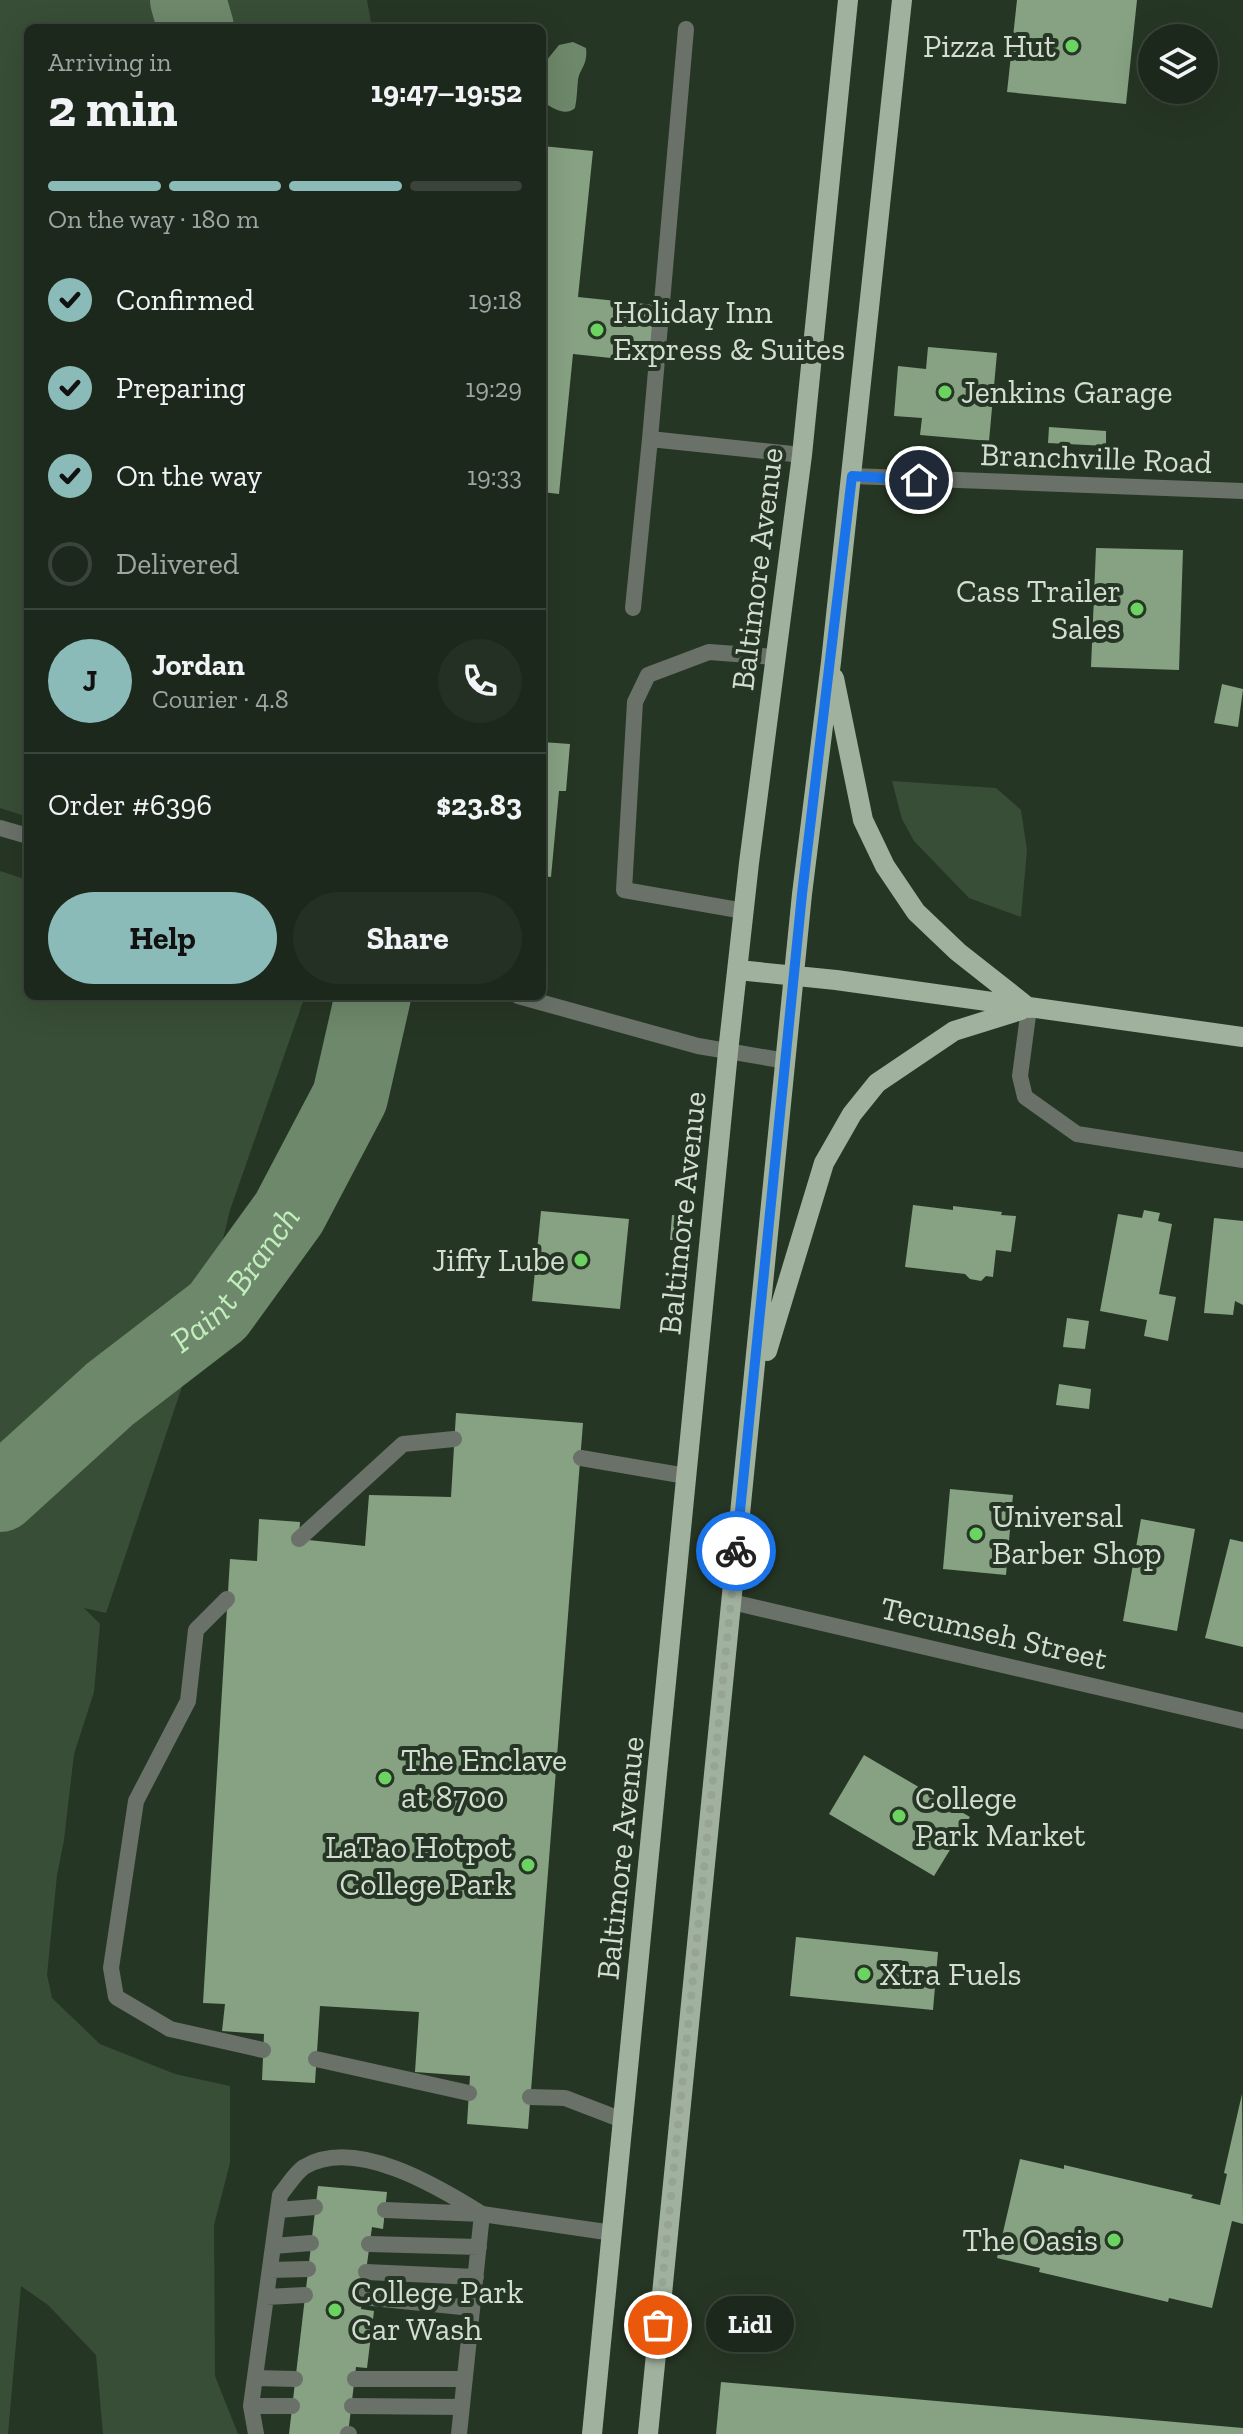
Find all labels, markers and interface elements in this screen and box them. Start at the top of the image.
map controls [1138,24,1218,104]
button: layers [1138,24,1218,104]
place label: Pizza Hut [923,27,1056,65]
marker: Pizza Hut [1063,37,1081,55]
text: Arriving in [48,46,171,78]
text: 19:47–19:52 [371,74,522,110]
text: 2 min [48,77,178,139]
text: On the way · 180 m [48,203,259,235]
icon: check [48,278,92,322]
text: Confirmed [116,282,254,318]
text: 19:18 [468,284,522,316]
place label: Holiday Inn Express & Suites [613,293,845,368]
marker: Holiday Inn Express & Suites [588,321,606,339]
icon: check [48,366,92,410]
text: Preparing [116,370,246,406]
text: 19:29 [465,372,522,404]
place label: Jenkins Garage [961,373,1172,411]
marker: Jenkins Garage [936,383,954,401]
street label: Branchville Road [979,435,1213,481]
street label: Baltimore Avenue [723,445,791,693]
pin [885,446,953,514]
icon: check [48,454,92,498]
text: On the way [116,458,262,494]
icon: home [897,458,941,502]
text: 19:33 [467,460,522,492]
text: Delivered [116,546,239,582]
place label: Cass Trailer Sales [956,572,1121,647]
marker: Cass Trailer Sales [1128,600,1146,618]
button: phone [438,639,522,723]
text: Jordan [152,647,245,683]
text: J [83,663,97,699]
text: Courier · 4.8 [152,683,289,715]
text: Order #6396 [48,787,212,823]
text: $23.83 [436,787,522,823]
button: Help [48,892,277,984]
button: Share [293,892,522,984]
street label: Baltimore Avenue [650,1090,714,1336]
water label: Paint Branch [162,1198,308,1361]
place label: Jiffy Lube [432,1241,565,1279]
marker: Jiffy Lube [572,1251,590,1269]
place label: Universal Barber Shop [992,1497,1162,1572]
courier [696,1511,776,1591]
marker: Universal Barber Shop [967,1525,985,1543]
icon: bike [714,1529,758,1573]
street label: Tecumseh Street [877,1588,1111,1678]
street label: Baltimore Avenue [588,1735,652,1981]
place label: The Enclave at 8700 [401,1741,567,1816]
marker: The Enclave at 8700 [376,1769,394,1787]
place label: College Park Market [915,1779,1086,1854]
marker: College Park Market [890,1807,908,1825]
place label: LaTao Hotpot College Park [325,1828,512,1903]
marker: LaTao Hotpot College Park [519,1856,537,1874]
place label: Xtra Fuels [880,1955,1021,1993]
marker: Xtra Fuels [855,1965,873,1983]
place label: The Oasis [962,2221,1098,2259]
marker: The Oasis [1105,2231,1123,2249]
place label: College Park Car Wash [351,2273,524,2348]
pin [624,2291,692,2359]
callout: Lidl [706,2297,794,2353]
marker: College Park Car Wash [326,2301,344,2319]
icon: bag [636,2303,680,2347]
text: Lidl [728,2308,772,2340]

